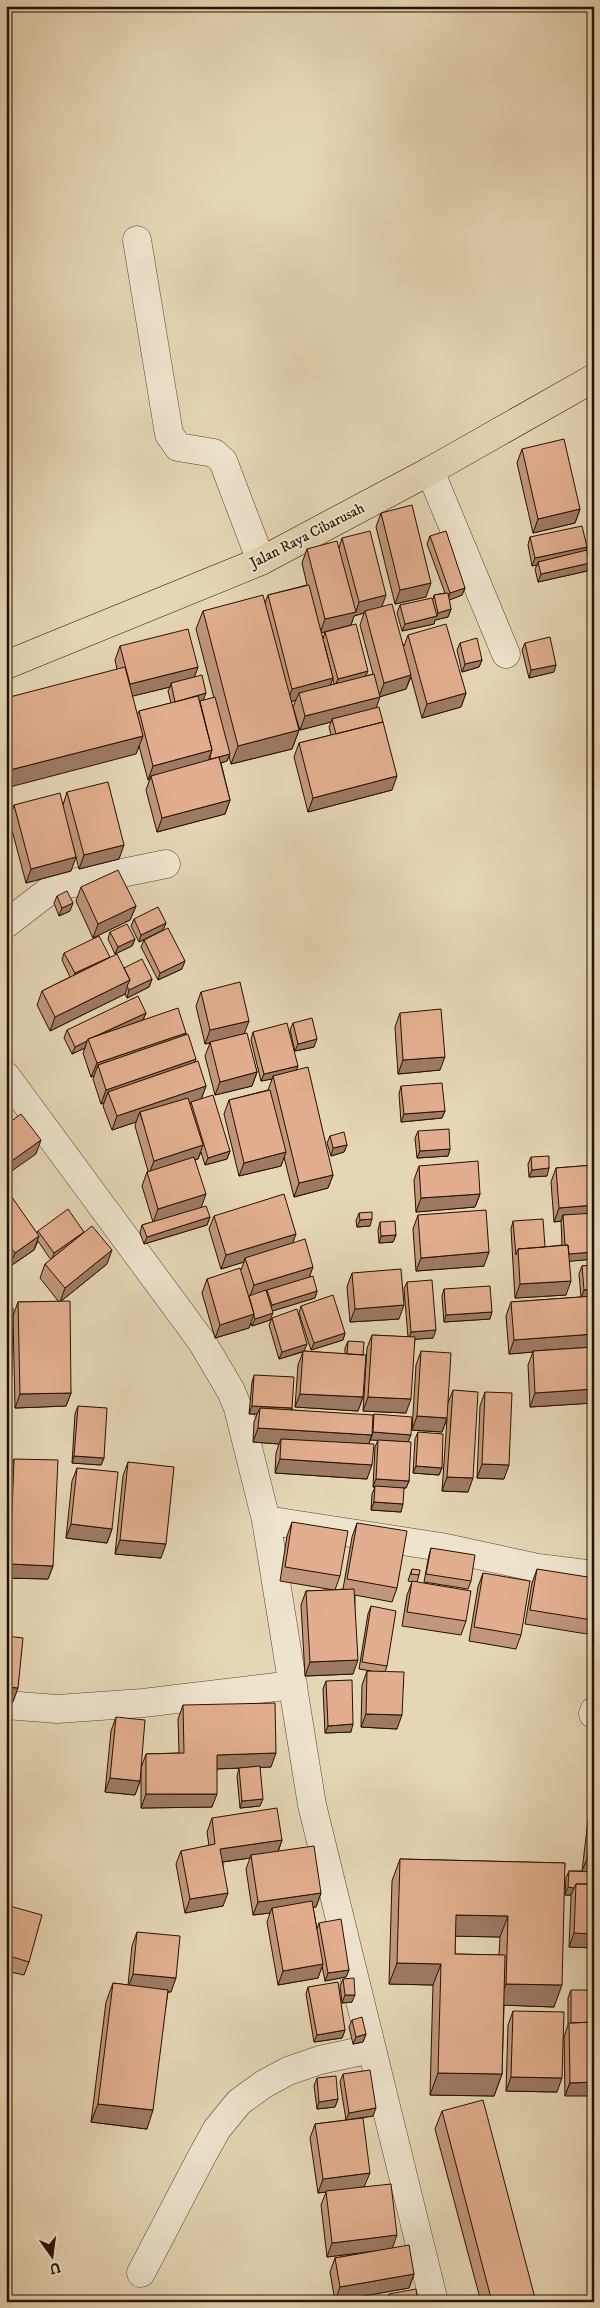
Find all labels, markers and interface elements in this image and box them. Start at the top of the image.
street label: Jalan Raya Cibarusah [245,498,368,573]
north arrow [28,2230,78,2280]
text: U [47,2258,62,2278]

